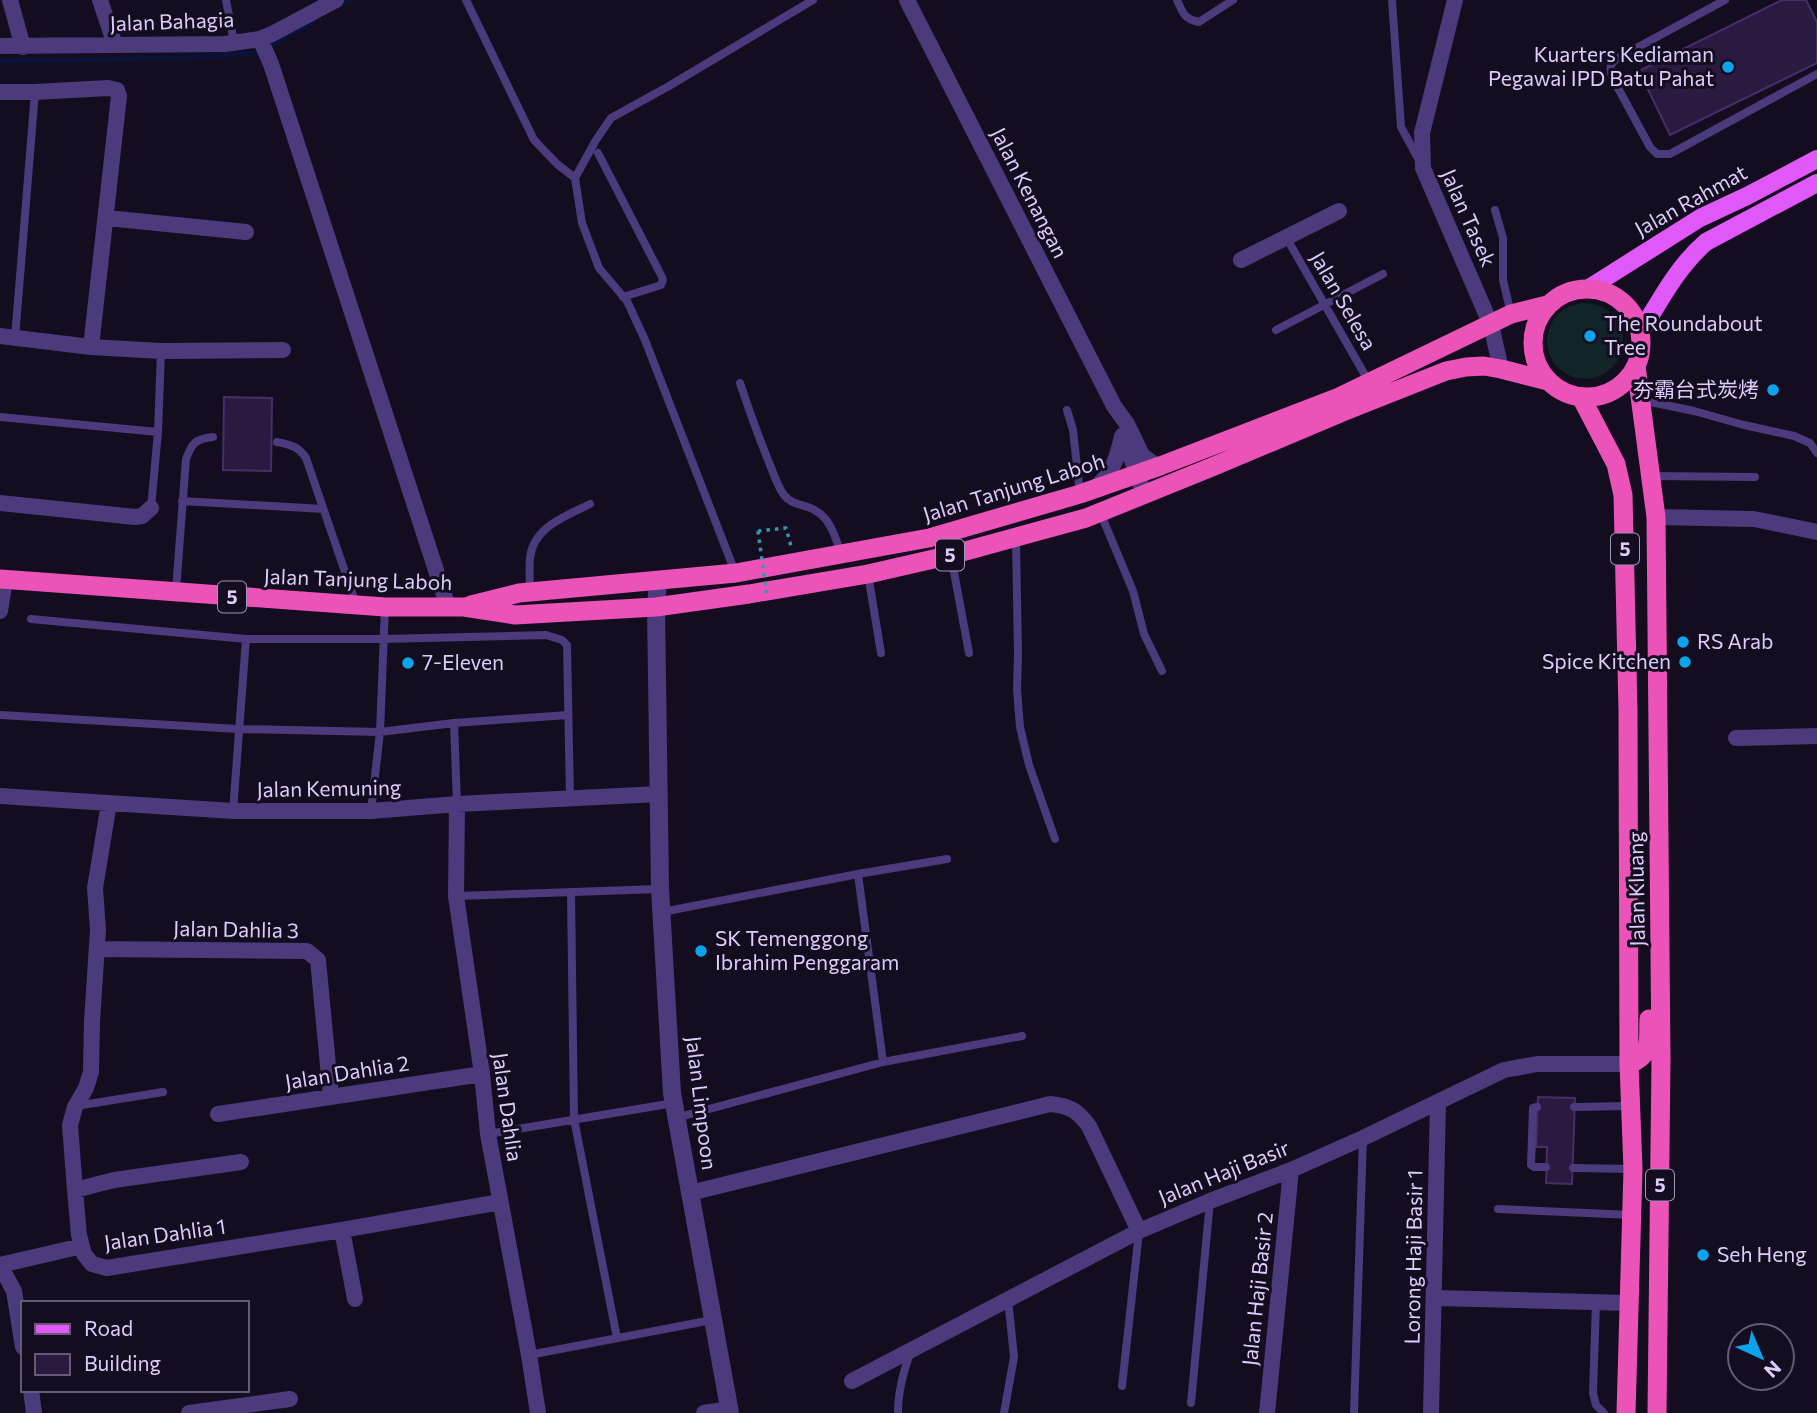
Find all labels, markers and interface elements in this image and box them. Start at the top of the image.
street label: Jalan Bahagia [109,6,235,35]
place label: Kuarters Kediaman Pegawai IPD Batu Pahat [1488,41,1714,90]
marker: Kuarters Kediaman Pegawai IPD Batu Pahat [1720,59,1736,75]
street label: Jalan Kenangan [987,123,1074,262]
street label: Jalan Rahmat [1630,159,1751,241]
street label: Jalan Tasek [1437,165,1502,270]
street label: Jalan Selesa [1306,246,1383,354]
place label: The Roundabout Tree [1604,310,1763,359]
marker: The Roundabout Tree [1582,328,1598,344]
place label: 夯霸台式炭烤 [1633,376,1759,401]
marker: 夯霸台式炭烤 [1765,382,1781,398]
street label: Jalan Tanjung Laboh [920,447,1107,526]
road number: 5 [1611,534,1639,564]
road number: 5 [936,540,964,570]
street label: Jalan Tanjung Laboh [263,563,453,594]
road number: 5 [218,582,246,612]
place label: RS Arab [1697,628,1773,653]
marker: RS Arab [1675,634,1691,650]
place label: Spice Kitchen [1542,648,1671,673]
place label: 7-Eleven [422,649,504,674]
marker: Spice Kitchen [1677,654,1693,670]
marker: 7-Eleven [400,655,416,671]
street label: Jalan Kemuning [256,774,402,801]
street label: Jalan Kluang [1622,831,1649,947]
street label: Jalan Dahlia 3 [173,915,299,942]
place label: SK Temenggong Ibrahim Penggaram [715,925,899,974]
marker: SK Temenggong Ibrahim Penggaram [693,943,709,959]
street label: Jalan Limpoon [682,1034,723,1171]
street label: Jalan Dahlia 2 [283,1049,411,1094]
street label: Jalan Dahlia [488,1051,528,1163]
street label: Jalan Haji Basir [1154,1134,1292,1209]
street label: Lorong Haji Basir 1 [1398,1169,1427,1345]
road number: 5 [1646,1170,1674,1200]
street label: Jalan Haji Basir 2 [1236,1211,1277,1367]
street label: Jalan Dahlia 1 [102,1213,227,1254]
place label: Seh Heng [1717,1241,1807,1266]
marker: Seh Heng [1695,1247,1711,1263]
legend [21,1301,248,1392]
text: Road [84,1315,133,1340]
north arrow [1726,1322,1796,1392]
text: Building [84,1350,161,1375]
text: N [1760,1356,1786,1383]

